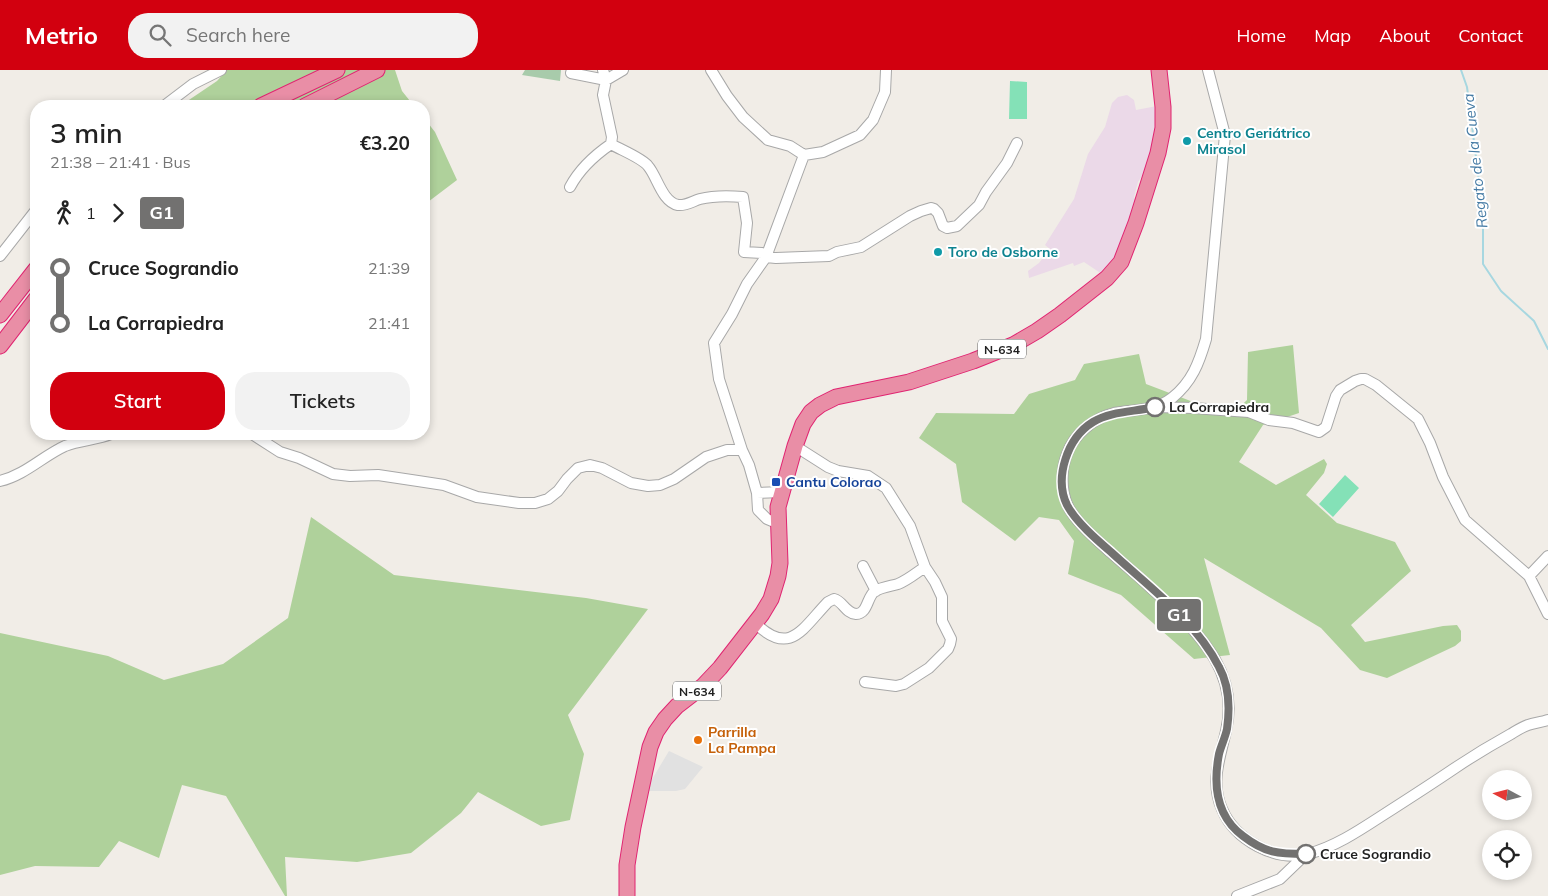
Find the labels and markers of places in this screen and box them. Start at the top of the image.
place label: Centro Geriátrico Mirasol [1197,124,1311,158]
marker: Centro Geriátrico Mirasol [1181,135,1193,147]
place label: Toro de Osborne [948,243,1059,261]
marker: Toro de Osborne [932,246,944,258]
marker: La Corrapiedra [1145,397,1165,417]
place label: La Corrapiedra [1169,398,1269,416]
place label: Cantu Colorao [786,473,882,491]
marker: Cantu Colorao [770,476,782,488]
place label: Parrilla La Pampa [708,723,776,757]
marker: Parrilla La Pampa [692,734,704,746]
marker: Cruce Sograndio [1296,844,1316,864]
place label: Cruce Sograndio [1320,845,1431,863]

